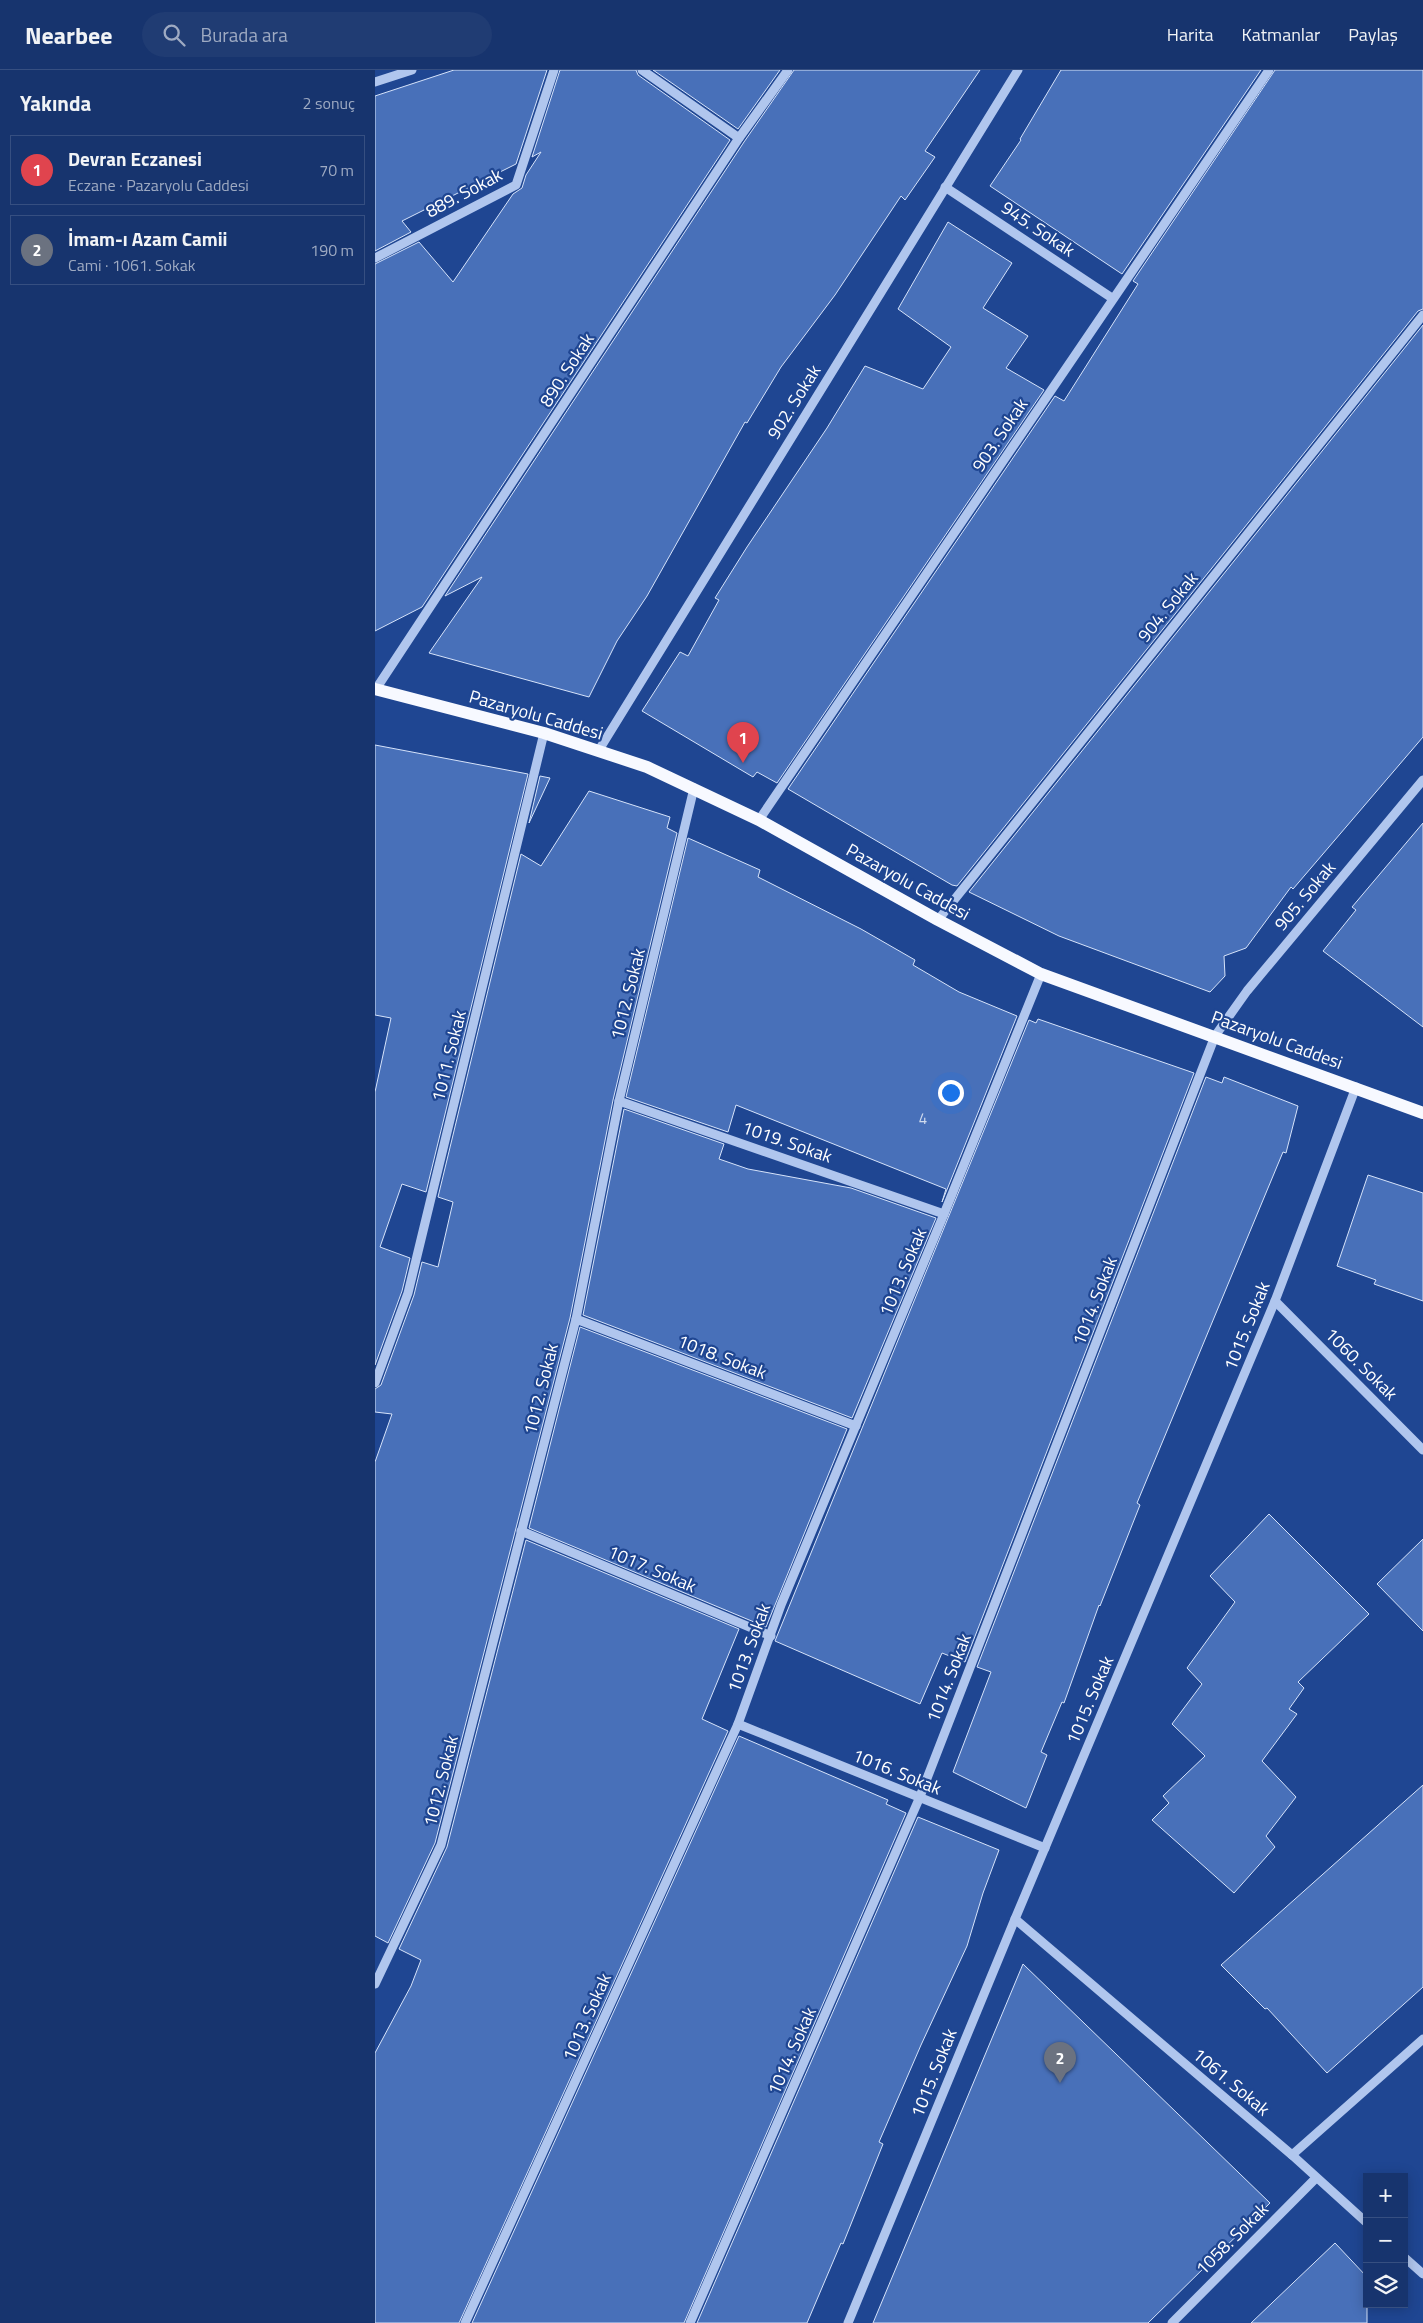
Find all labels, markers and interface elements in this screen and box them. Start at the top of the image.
search box [142,12,492,57]
text: Nearbee [25,17,112,53]
text: Burada ara [200,20,288,49]
icon: search [160,21,188,49]
text: Harita [1167,21,1214,48]
text: Katmanlar [1242,21,1320,48]
text: Paylaş [1348,21,1398,48]
text: Yakında [20,87,91,119]
text: 2 sonuç [303,91,355,115]
text: Devran Eczanesi [68,144,202,173]
text: 1 [33,158,41,182]
text: 70 m [319,158,354,182]
street label: 889. Sokak [421,161,507,224]
text: Eczane · Pazaryolu Caddesi [68,173,249,197]
street label: 945. Sokak [996,194,1081,263]
text: İmam-ı Azam Camii [68,224,228,253]
text: 2 [33,238,41,262]
text: 190 m [310,238,354,262]
text: Cami · 1061. Sokak [68,253,195,277]
street label: 890. Sokak [533,327,601,412]
street label: 902. Sokak [760,359,827,444]
street label: 903. Sokak [965,392,1034,477]
street label: 904. Sokak [1131,565,1205,648]
street label: Pazaryolu Caddesi [466,683,606,747]
pin: 1 [727,722,759,763]
street label: Pazaryolu Caddesi [841,836,975,927]
street label: 905. Sokak [1267,855,1342,936]
street label: 1012. Sokak [603,945,652,1043]
street label: Pazaryolu Caddesi [1208,1003,1347,1076]
street label: 1011. Sokak [424,1007,473,1105]
your location [938,1080,964,1106]
house number: 4 [919,1107,927,1130]
street label: 1019. Sokak [738,1114,836,1170]
street label: 1013. Sokak [872,1223,933,1320]
street label: 1014. Sokak [1065,1252,1124,1349]
street label: 1015. Sokak [1216,1277,1277,1374]
street label: 1060. Sokak [1319,1321,1404,1407]
street label: 1018. Sokak [674,1327,771,1386]
street label: 1012. Sokak [516,1340,565,1438]
street label: 1017. Sokak [604,1538,701,1599]
street label: 1013. Sokak [720,1599,777,1696]
street label: 1014. Sokak [919,1629,978,1726]
street label: 1015. Sokak [1059,1651,1120,1748]
street label: 1012. Sokak [416,1732,465,1830]
street label: 1016. Sokak [849,1741,946,1802]
street label: 1013. Sokak [555,1968,618,2065]
street label: 1014. Sokak [760,2002,823,2099]
street label: 1015. Sokak [903,2024,964,2121]
street label: 1061. Sokak [1187,2041,1276,2122]
pin: 2 [1044,2042,1076,2083]
map controls [1363,2173,1408,2308]
button: + [1363,2173,1408,2218]
street label: 1058. Sokak [1189,2196,1275,2281]
button: − [1363,2218,1408,2263]
button: layers [1363,2263,1408,2308]

